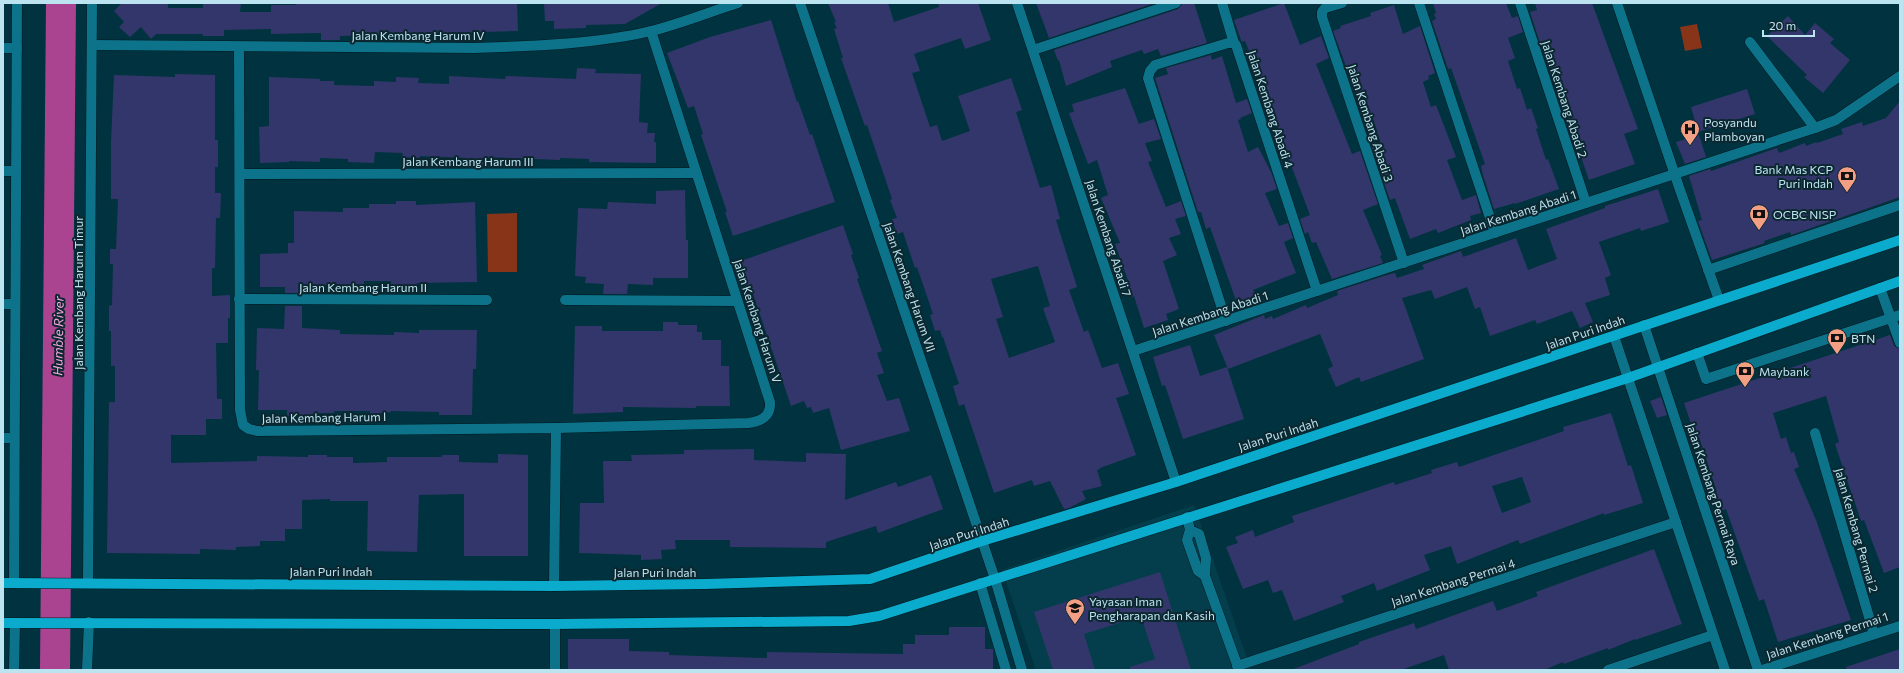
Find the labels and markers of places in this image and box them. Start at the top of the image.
place label: Posyandu Plamboyan [1704,115,1765,143]
hospital icon: Posyandu Plamboyan [1679,118,1701,146]
place label: Bank Mas KCP Puri Indah [1755,162,1833,190]
bank icon: Bank Mas KCP Puri Indah [1836,165,1858,193]
bank icon: OCBC NISP [1748,203,1770,231]
place label: OCBC NISP [1773,207,1837,221]
bank icon: BTN [1826,327,1848,355]
place label: BTN [1851,331,1875,345]
bank icon: Maybank [1734,360,1756,388]
place label: Maybank [1759,364,1810,378]
place label: Yayasan Iman Pengharapan dan Kasih [1089,594,1215,622]
school or university icon: Yayasan Iman Pengharapan dan Kasih [1064,597,1086,625]

